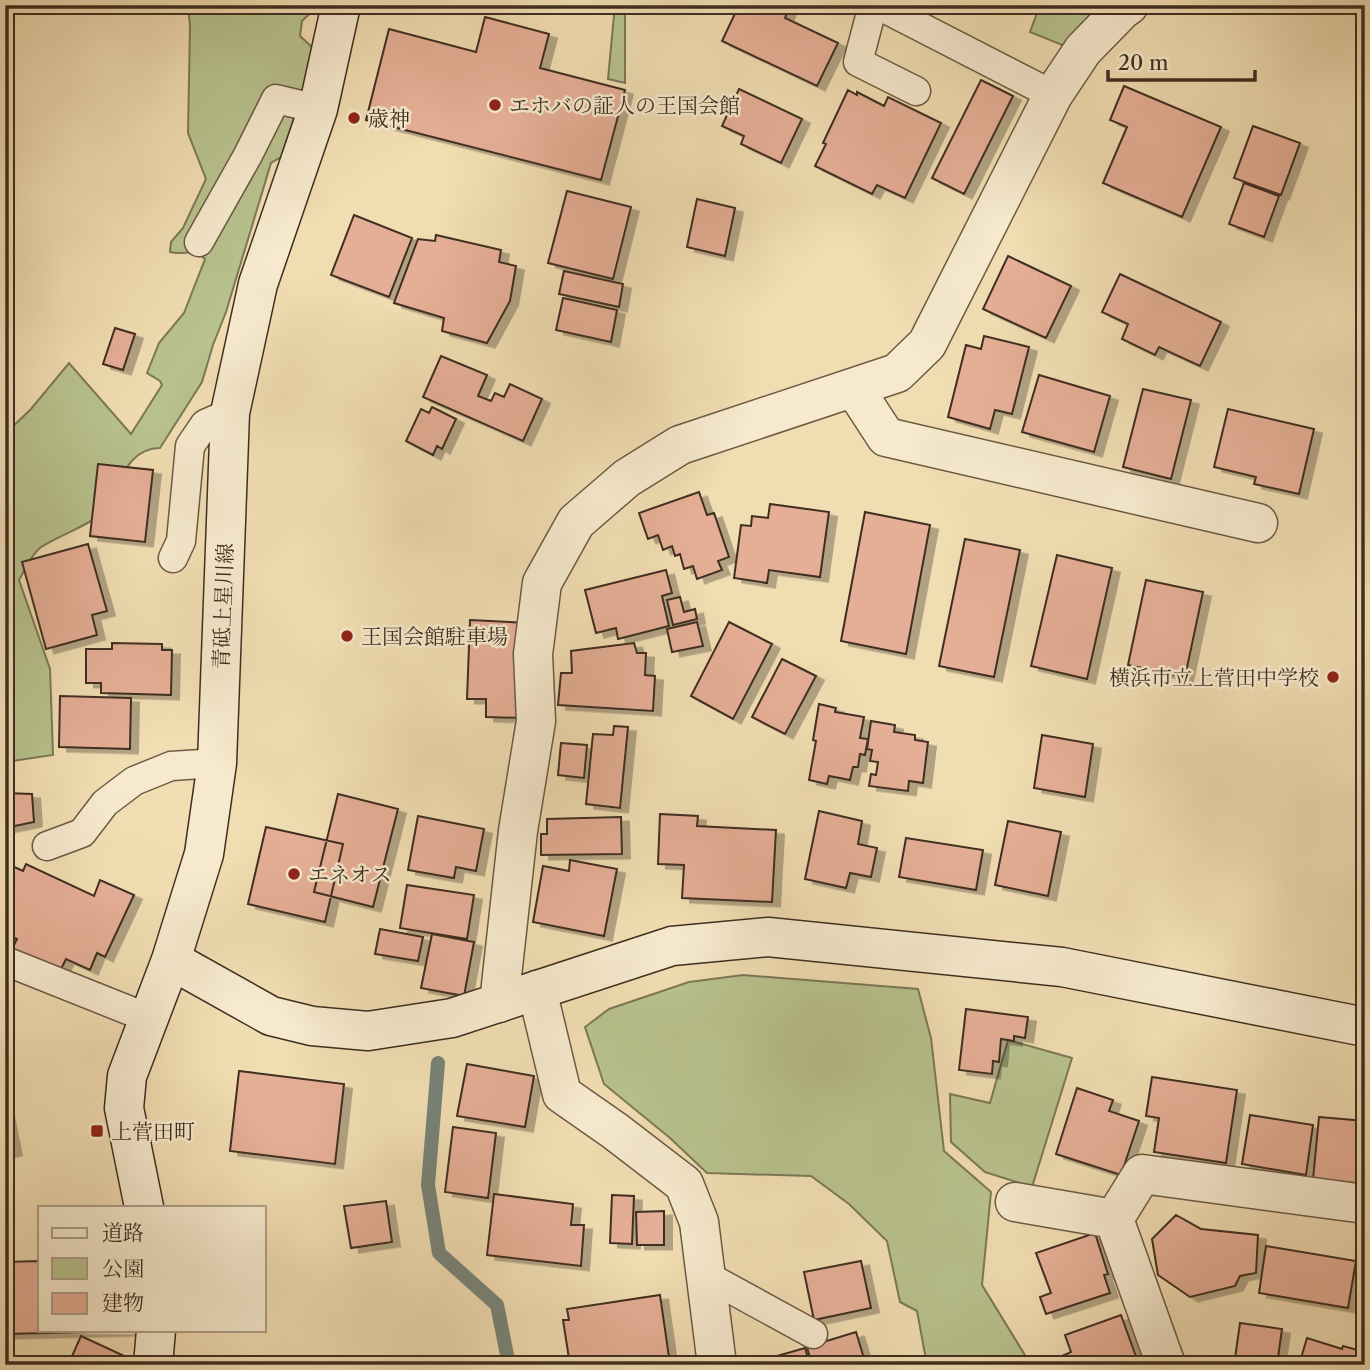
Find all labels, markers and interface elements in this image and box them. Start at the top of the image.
scale bar [1108,38,1254,82]
text: 20 m [1118,50,1169,75]
place label: エホバの証人の王国会館 [509,93,740,118]
marker: エホバの証人の王国会館 [487,97,503,113]
place label: 歳神 [368,106,410,131]
marker: 歳神 [346,110,362,126]
street label: 青砥上星川線 [208,543,238,669]
place label: 王国会館駐車場 [361,624,508,649]
marker: 王国会館駐車場 [339,628,355,644]
place label: 横浜市立上菅田中学校 [1109,665,1319,690]
marker: 横浜市立上菅田中学校 [1325,669,1341,685]
place label: エネオス [308,862,392,887]
marker: エネオス [286,866,302,882]
place label: 上菅田町 [111,1119,195,1144]
marker: 上菅田町 [89,1123,105,1139]
legend [38,1206,266,1332]
text: 道路 [102,1220,144,1245]
text: 公園 [102,1256,144,1281]
text: 建物 [102,1290,144,1315]

